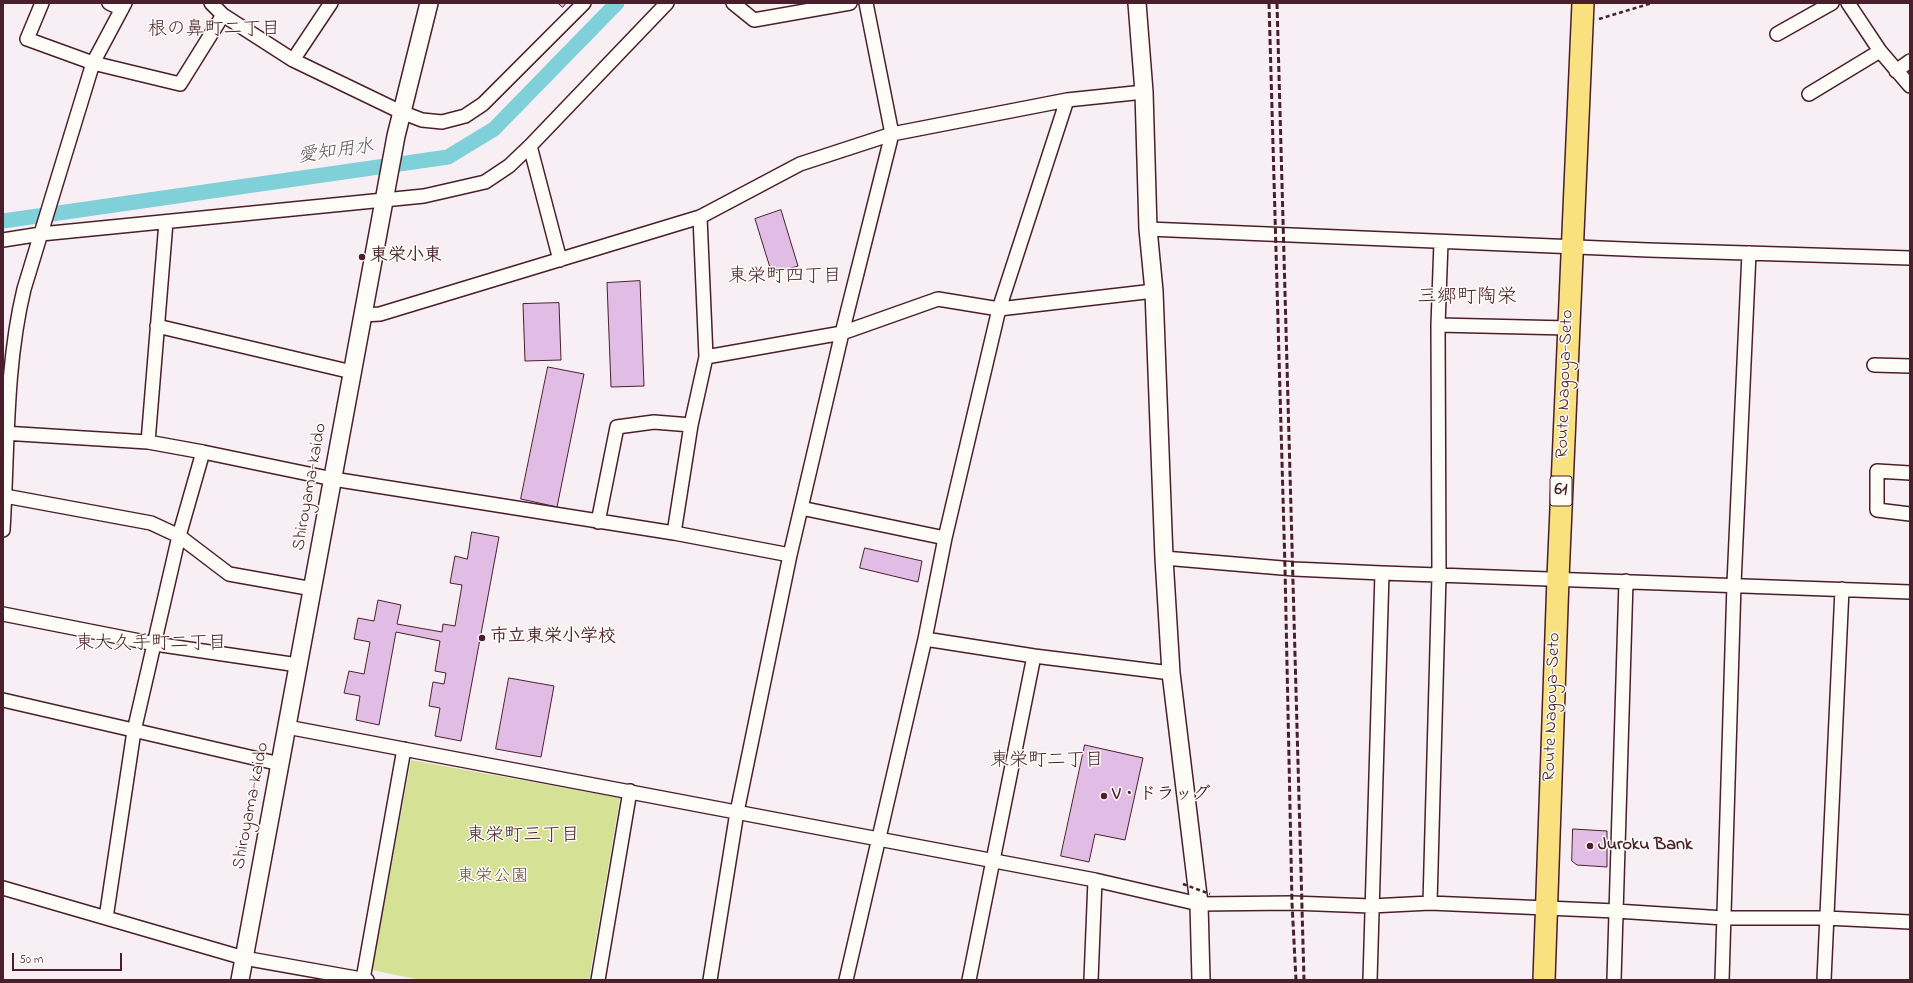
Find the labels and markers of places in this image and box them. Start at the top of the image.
place label: 東栄小東 [370,246,442,268]
marker: 東栄小東 [357,252,367,262]
place label: 市立東栄小学校 [490,627,616,649]
marker: 市立東栄小学校 [477,633,487,643]
place label: V・ドラッグ [1112,785,1210,807]
marker: V・ドラッグ [1099,791,1109,801]
place label: Juroku Bank [1598,835,1693,857]
marker: Juroku Bank [1585,841,1595,851]

